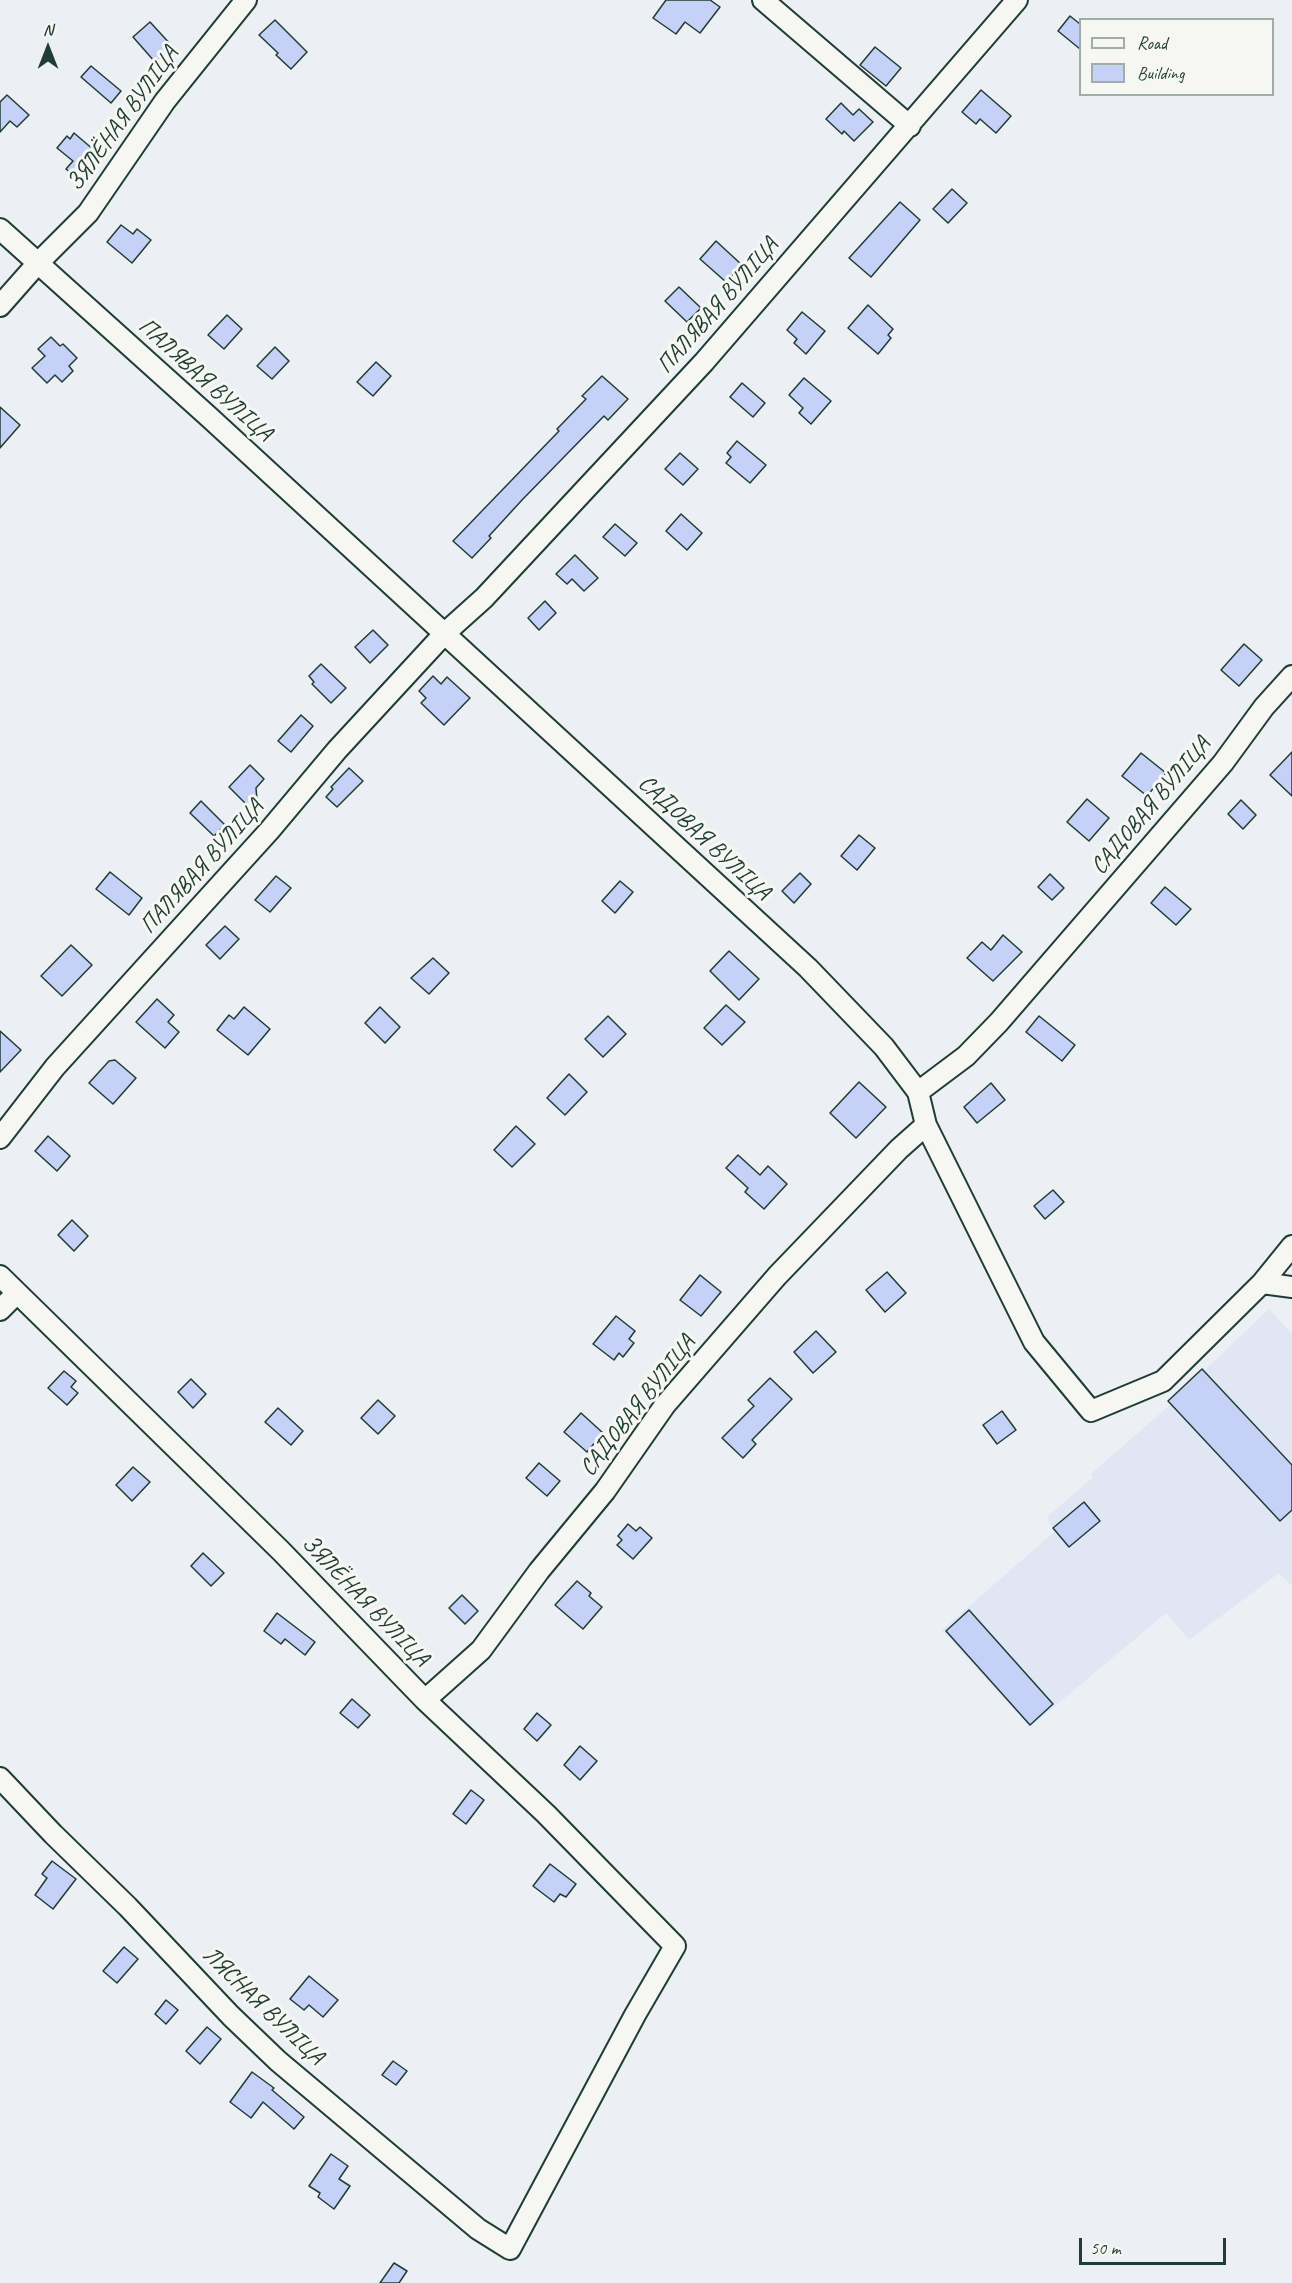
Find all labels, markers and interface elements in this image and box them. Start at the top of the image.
north arrow [18,18,78,78]
legend [1079,18,1274,96]
text: N [43,20,53,40]
text: Road [1137,32,1167,54]
street label: ЗЯЛЁНАЯ ВУЛІЦА [61,41,185,197]
text: Building [1137,62,1184,84]
street label: ПАЛЯВАЯ ВУЛІЦА [651,232,785,380]
street label: ПАЛЯВАЯ ВУЛІЦА [132,312,278,448]
street label: САДОВАЯ ВУЛІЦА [1085,731,1217,881]
street label: САДОВАЯ ВУЛІЦА [632,769,776,907]
street label: ПАЛЯВАЯ ВУЛІЦА [134,794,270,940]
street label: САДОВАЯ ВУЛІЦА [574,1330,702,1482]
street label: ЗЯЛЁНАЯ ВУЛІЦА [295,1529,435,1673]
street label: ЛЯСНАЯ ВУЛІЦА [196,1941,330,2071]
scale bar [1082,2226,1229,2264]
text: 50 m [1090,2237,1121,2259]

